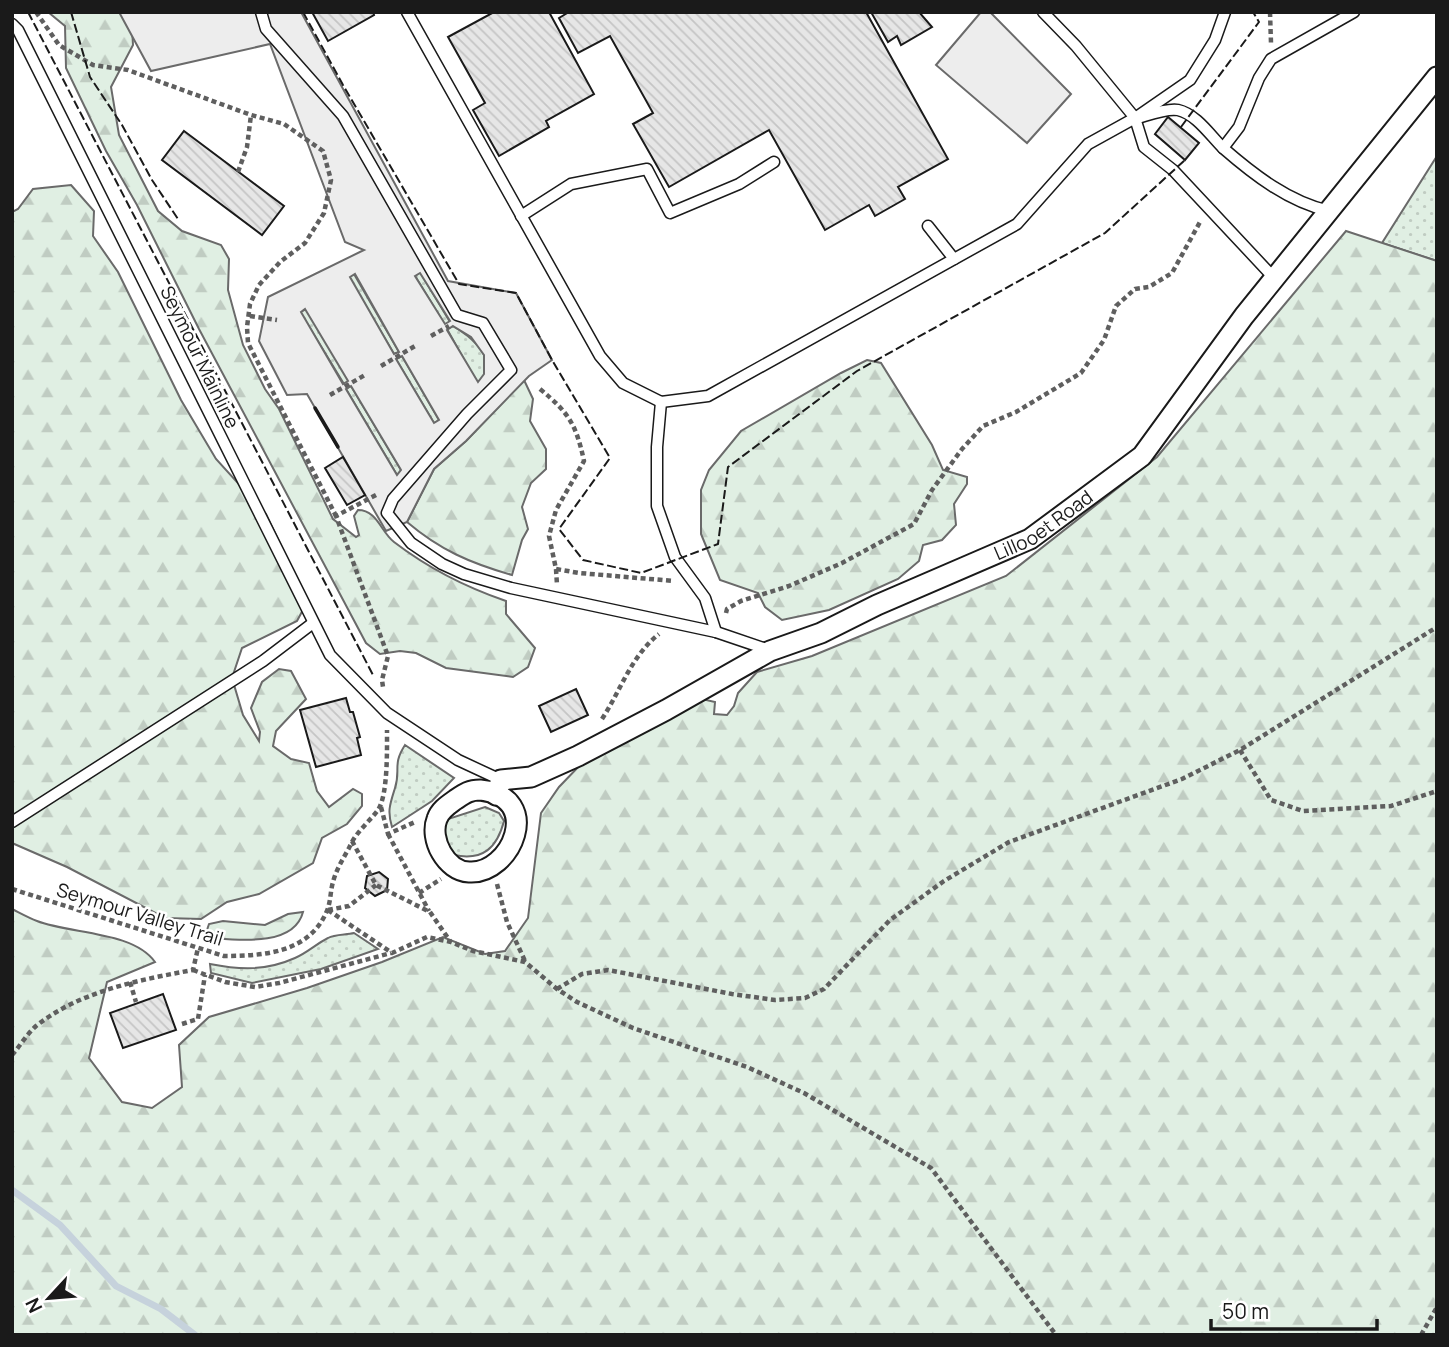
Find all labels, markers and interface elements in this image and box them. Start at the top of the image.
street label: Seymour Mainline [154,281,246,433]
street label: Lillooet Road [990,484,1098,566]
street label: Seymour Valley Trail [54,876,226,952]
north arrow [14,1263,84,1333]
scale bar [1211,1288,1377,1332]
text: N [19,1294,48,1317]
text: 50 m [1222,1297,1269,1325]

